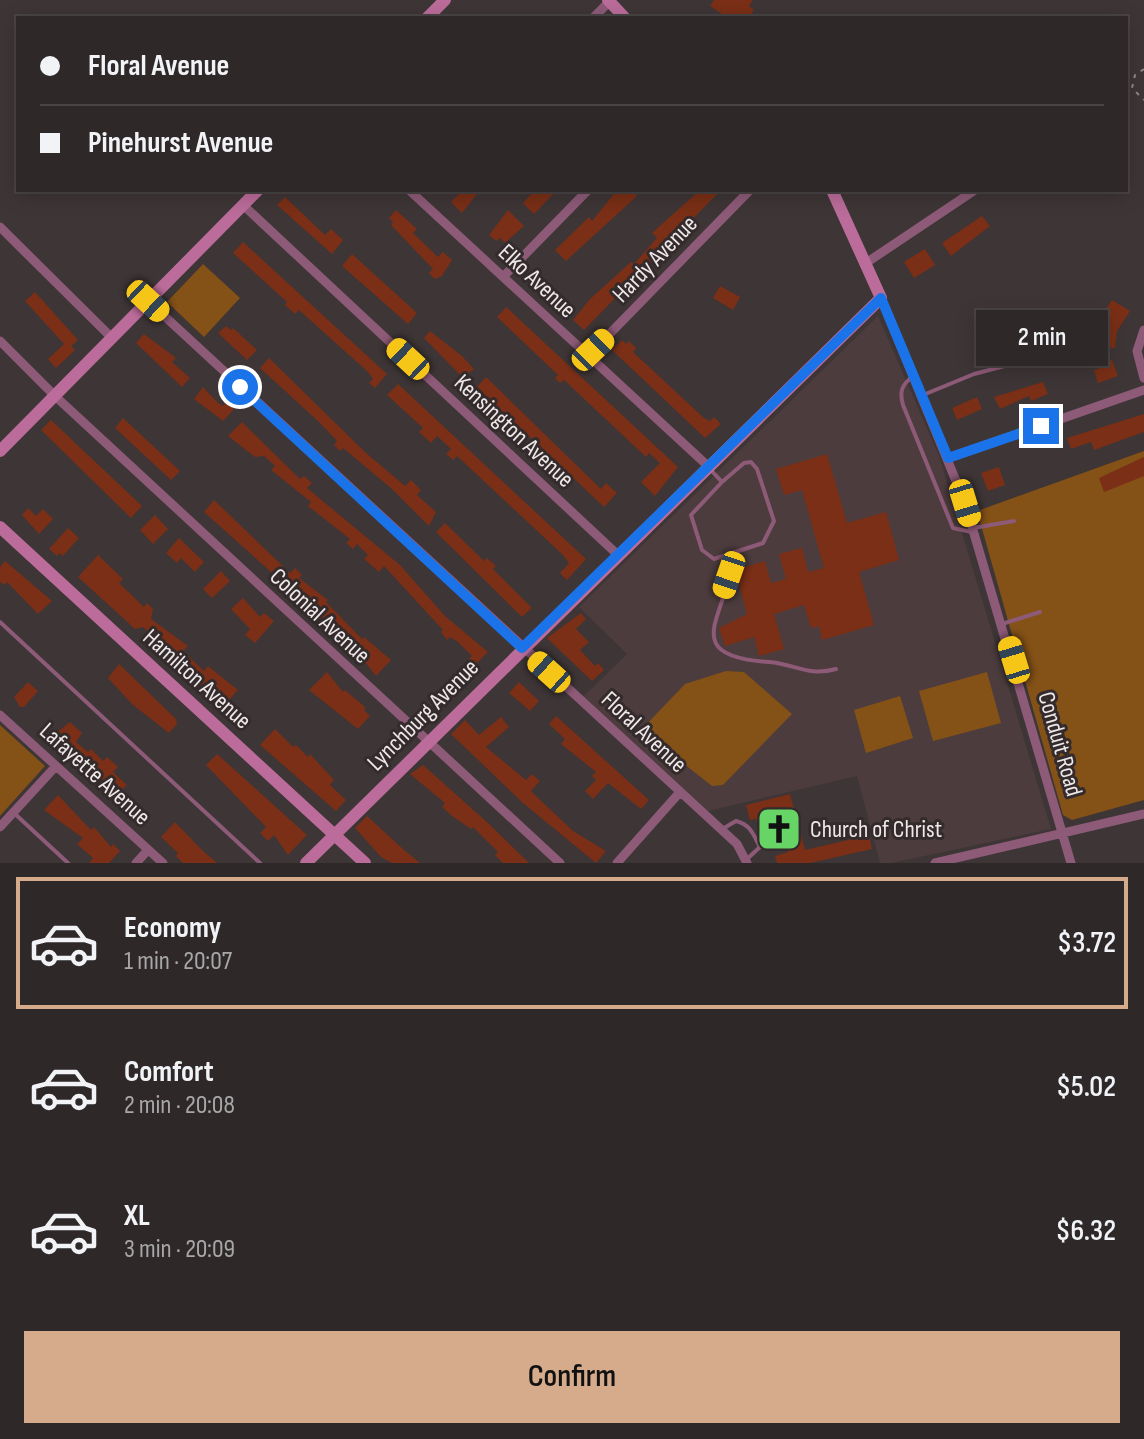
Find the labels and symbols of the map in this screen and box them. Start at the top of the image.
street label: Hardy Avenue [606,209,704,309]
street label: Elko Avenue [492,238,582,324]
car [122,276,174,326]
callout: 2 min [975,310,1107,366]
car [567,325,619,375]
car [382,334,434,384]
street label: Kensington Avenue [448,368,580,494]
route start [222,369,258,405]
route end [1023,408,1059,444]
car [947,477,983,529]
car [710,548,748,602]
street label: Colonial Avenue [264,562,376,670]
street label: Hamilton Avenue [137,623,257,735]
car [996,634,1032,686]
car [523,647,575,697]
street label: Lynchburg Avenue [361,653,485,777]
street label: Floral Avenue [595,685,693,779]
street label: Conduit Road [1031,688,1089,800]
street label: Lafayette Avenue [34,717,156,831]
church icon: Church of Christ [755,805,803,853]
place label: Church of Christ [810,815,942,844]

